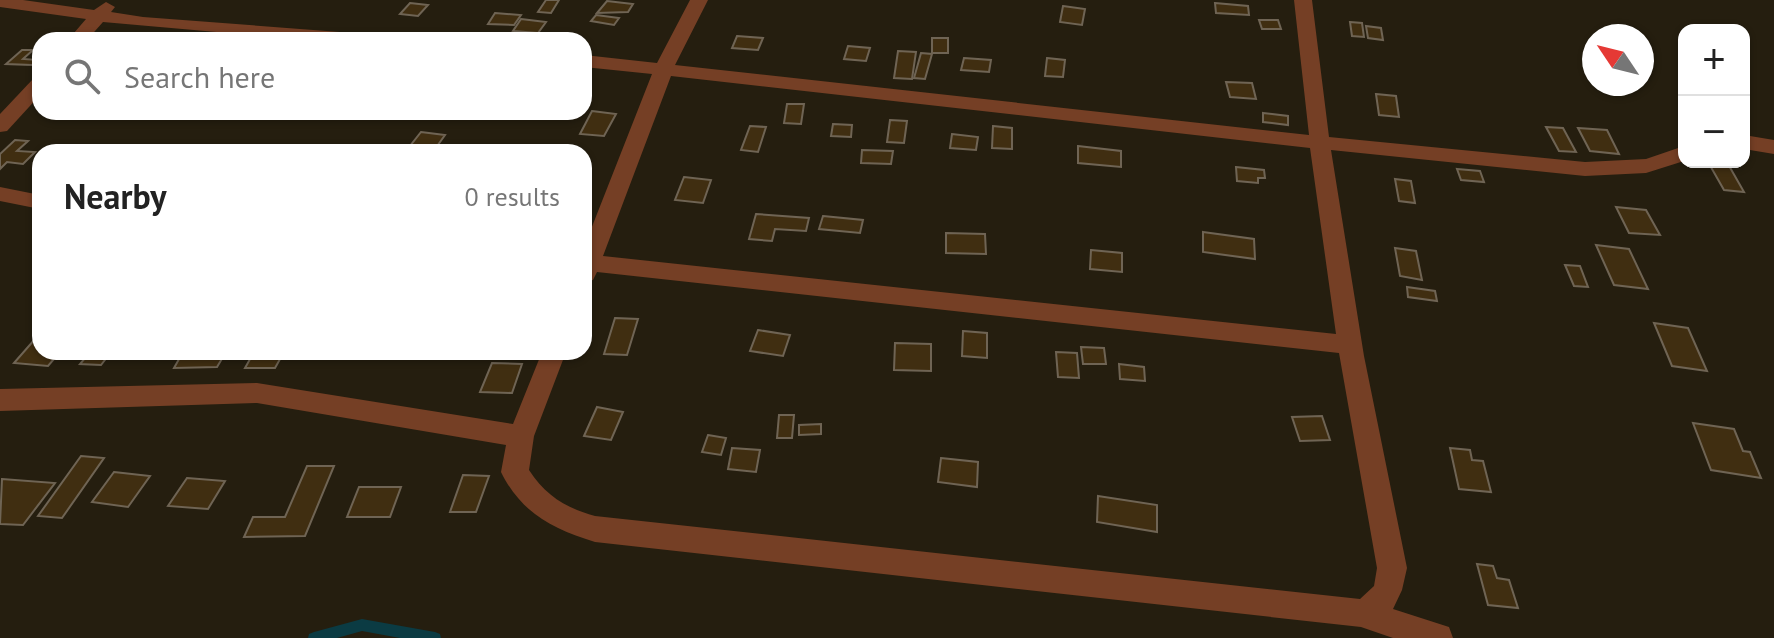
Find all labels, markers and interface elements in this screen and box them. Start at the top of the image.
north arrow [1582,24,1654,96]
map controls [1678,24,1750,168]
button: + [1678,24,1750,96]
search box [32,32,592,120]
icon: search [60,54,104,98]
text: Search here [124,57,275,96]
button: − [1678,96,1750,168]
text: Nearby [64,174,166,218]
text: 0 results [465,180,560,213]

